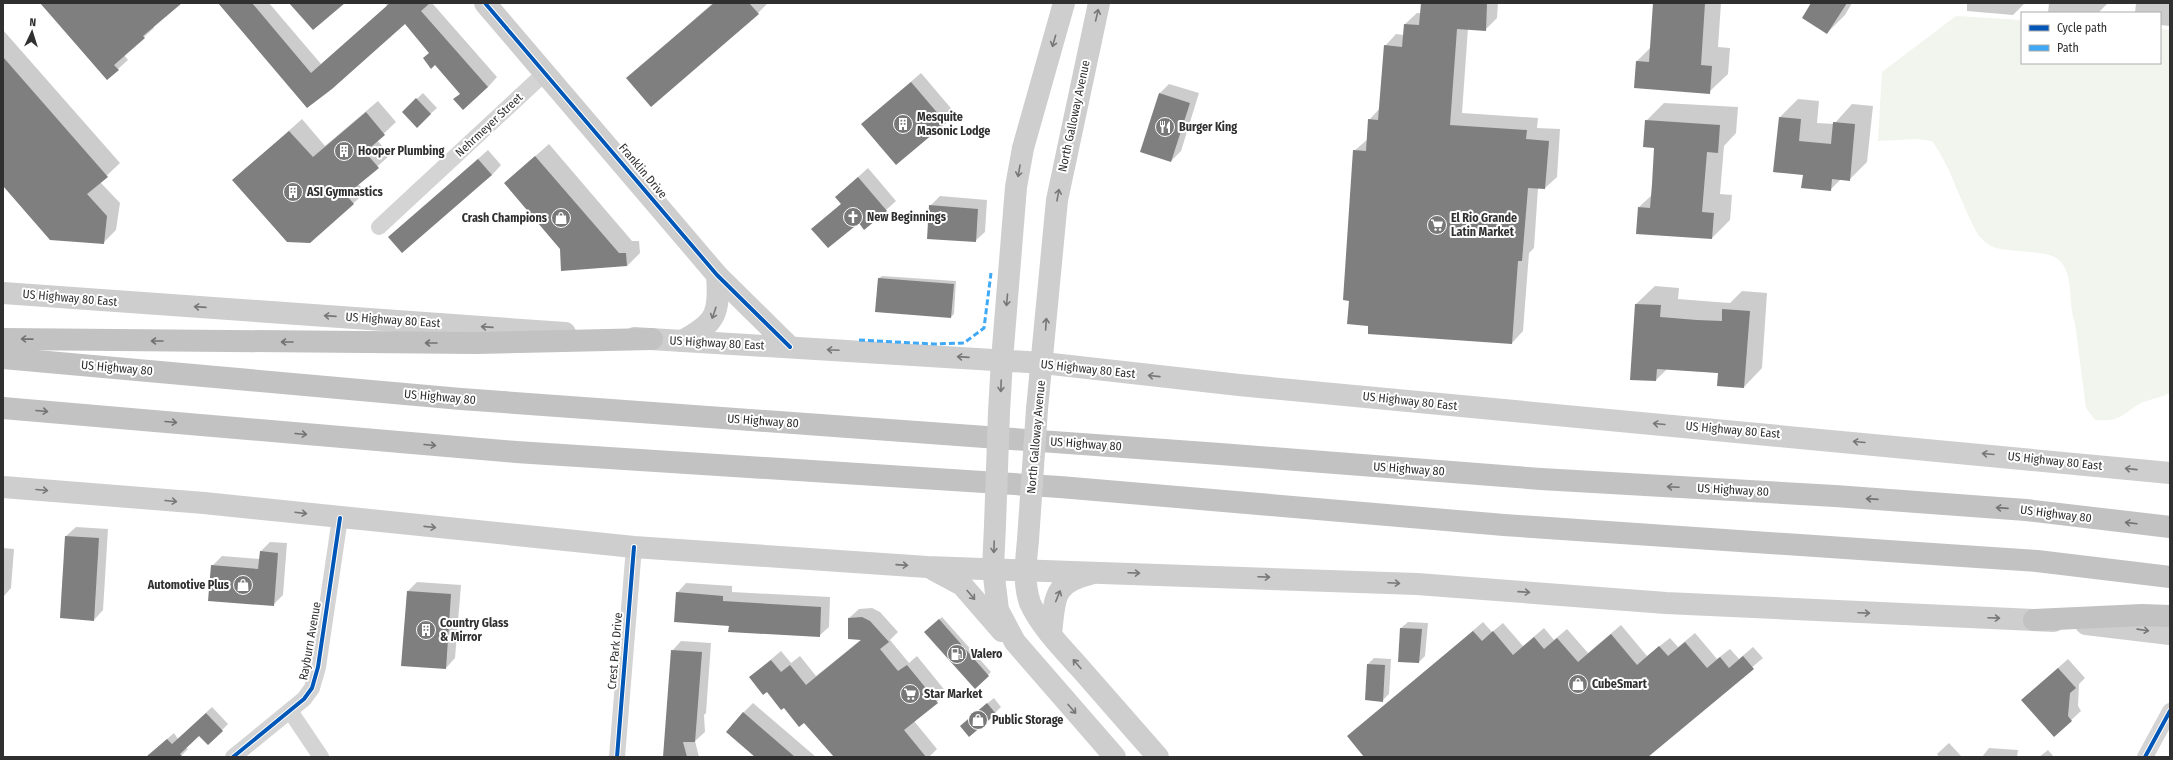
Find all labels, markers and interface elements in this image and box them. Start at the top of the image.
one-way arrow [1093,9,1101,22]
north arrow [12,12,52,52]
legend [2021,12,2161,64]
text: N [29,16,36,29]
text: Cycle path [2057,21,2107,35]
one-way arrow [1050,34,1057,47]
text: Path [2057,41,2079,55]
street label: North Galloway Avenue [1055,59,1093,173]
street label: Nehrmeyer Street [453,90,525,160]
place label: Mesquite Masonic Lodge [917,110,990,138]
building icon: Mesquite Masonic Lodge [892,113,914,135]
restaurant icon: Burger King [1154,116,1176,138]
place label: Burger King [1179,120,1237,134]
building icon: Hooper Plumbing [333,140,355,162]
street label: Franklin Drive [616,141,670,201]
place label: Hooper Plumbing [358,144,445,158]
one-way arrow [1015,164,1023,177]
building icon: ASI Gymnastics [282,181,304,203]
place label: ASI Gymnastics [306,185,383,199]
one-way arrow [1054,189,1062,202]
church icon: New Beginnings [842,206,864,228]
shop icon: Crash Champions [550,207,572,229]
place label: New Beginnings [867,210,947,224]
place label: Crash Champions [462,211,548,225]
place label: El Rio Grande Latin Market [1451,211,1517,239]
supermarket icon: El Rio Grande Latin Market [1426,214,1448,236]
street label: US Highway 80 East [22,287,118,309]
one-way arrow [1003,293,1010,306]
one-way arrow [194,304,207,311]
one-way arrow [710,307,717,320]
street label: US Highway 80 East [345,310,441,330]
one-way arrow [324,312,337,319]
one-way arrow [1042,318,1049,331]
one-way arrow [481,324,494,331]
street label: US Highway 80 East [669,334,765,352]
one-way arrow [21,335,34,343]
one-way arrow [151,337,164,345]
one-way arrow [281,338,294,346]
one-way arrow [425,339,438,346]
one-way arrow [827,346,840,353]
one-way arrow [957,354,970,361]
street label: US Highway 80 East [1040,357,1136,381]
street label: US Highway 80 [81,358,153,378]
one-way arrow [1148,372,1161,380]
one-way arrow [997,379,1004,392]
street label: North Galloway Avenue [1024,380,1048,494]
street label: US Highway 80 [404,387,476,407]
street label: US Highway 80 East [1362,389,1458,413]
one-way arrow [35,408,48,415]
street label: US Highway 80 [727,412,799,430]
one-way arrow [164,419,177,426]
street label: US Highway 80 East [1685,419,1781,441]
one-way arrow [1653,420,1666,427]
one-way arrow [294,430,307,437]
street label: US Highway 80 [1050,435,1122,453]
one-way arrow [1853,438,1866,446]
one-way arrow [423,441,436,448]
street label: US Highway 80 East [2007,449,2103,473]
one-way arrow [1982,450,1995,458]
street label: US Highway 80 [1373,460,1445,478]
one-way arrow [2125,466,2138,473]
street label: US Highway 80 [1697,481,1769,499]
one-way arrow [1667,483,1680,490]
one-way arrow [35,487,48,494]
one-way arrow [1866,495,1879,502]
one-way arrow [164,497,177,504]
street label: US Highway 80 [2019,503,2093,525]
one-way arrow [1996,505,2009,512]
one-way arrow [294,510,307,517]
one-way arrow [2125,519,2138,526]
one-way arrow [423,523,436,530]
one-way arrow [990,540,998,553]
one-way arrow [895,561,908,568]
one-way arrow [1127,569,1140,577]
shop icon: Automotive Plus [232,574,254,596]
one-way arrow [1257,574,1270,581]
place label: Automotive Plus [147,578,230,592]
one-way arrow [1387,580,1400,587]
one-way arrow [1517,589,1530,596]
one-way arrow [966,590,975,600]
one-way arrow [1055,590,1062,602]
street label: Rayburn Avenue [296,601,324,681]
one-way arrow [1857,610,1870,617]
street label: Crest Park Drive [605,612,625,690]
one-way arrow [1987,615,2000,622]
place label: Country Glass & Mirror [440,616,509,644]
building icon: Country Glass & Mirror [415,619,437,641]
one-way arrow [2136,626,2149,634]
fuel station icon: Valero [946,643,968,665]
place label: Valero [970,647,1003,661]
one-way arrow [1072,659,1081,670]
shop icon: CubeSmart [1567,673,1589,695]
place label: CubeSmart [1592,677,1648,691]
supermarket icon: Star Market [899,683,921,705]
place label: Star Market [924,687,983,701]
one-way arrow [1068,704,1077,714]
shop icon: Public Storage [967,709,989,731]
place label: Public Storage [992,713,1063,727]

